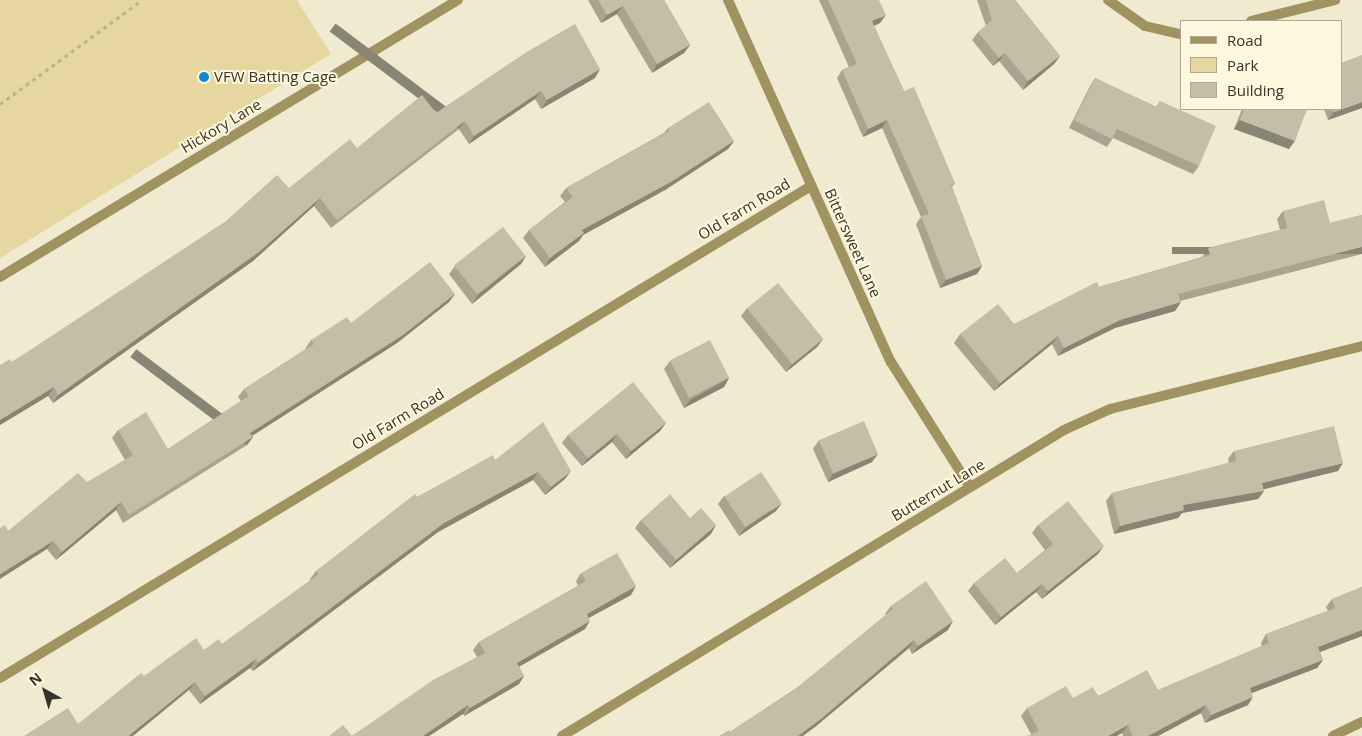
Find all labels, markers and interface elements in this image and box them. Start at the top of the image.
legend [1180,20,1342,110]
text: Road [1227,30,1263,50]
text: Park [1227,55,1258,75]
place label: VFW Batting Cage [214,68,337,86]
marker: VFW Batting Cage [198,71,210,83]
text: Building [1227,80,1284,100]
street label: Hickory Lane [178,95,264,157]
street label: Old Farm Road [695,174,793,244]
street label: Bittersweet Lane [821,186,885,300]
street label: Old Farm Road [349,384,447,454]
street label: Butternut Lane [888,455,988,525]
north arrow [20,666,70,716]
text: N [25,668,46,690]

